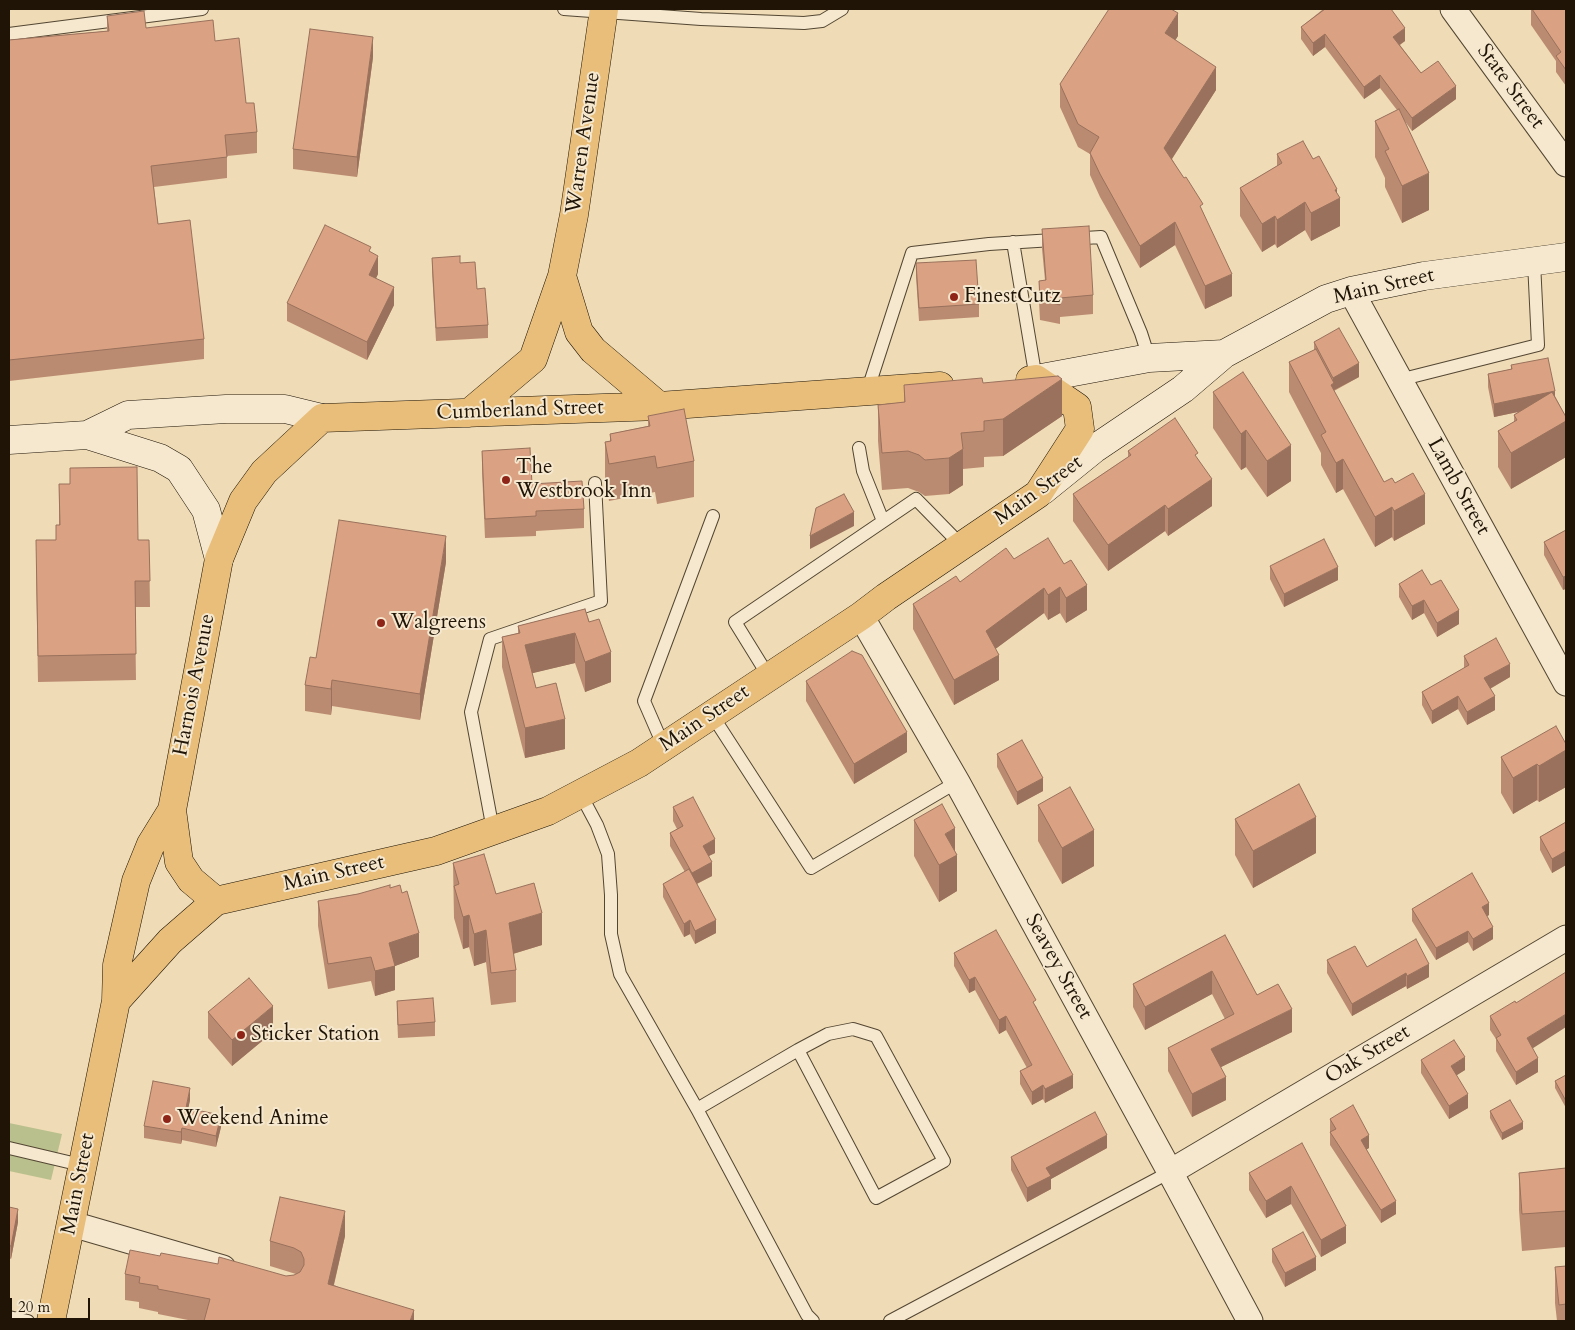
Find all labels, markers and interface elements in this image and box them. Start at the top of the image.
street label: State Street [1471,40,1549,134]
street label: Warren Avenue [562,71,606,215]
street label: Main Street [1331,263,1437,311]
place label: FinestCutz [964,284,1061,310]
marker: FinestCutz [948,291,960,303]
street label: Cumberland Street [436,395,604,427]
street label: Lamb Street [1421,434,1495,540]
street label: Main Street [990,451,1088,531]
place label: The Westbrook Inn [516,455,652,505]
marker: The Westbrook Inn [500,474,512,486]
place label: Walgreens [391,610,486,636]
street label: Harnois Avenue [169,612,221,758]
marker: Walgreens [375,617,387,629]
street label: Main Street [655,680,755,758]
street label: Main Street [281,850,387,898]
street label: Seavey Street [1019,910,1097,1024]
street label: Oak Street [1321,1020,1415,1090]
place label: Sticker Station [251,1022,380,1048]
marker: Sticker Station [235,1029,247,1041]
place label: Weekend Anime [177,1106,329,1132]
marker: Weekend Anime [161,1113,173,1125]
street label: Main Street [57,1131,101,1237]
scale bar [12,1288,92,1320]
text: 20 m [18,1297,50,1317]

